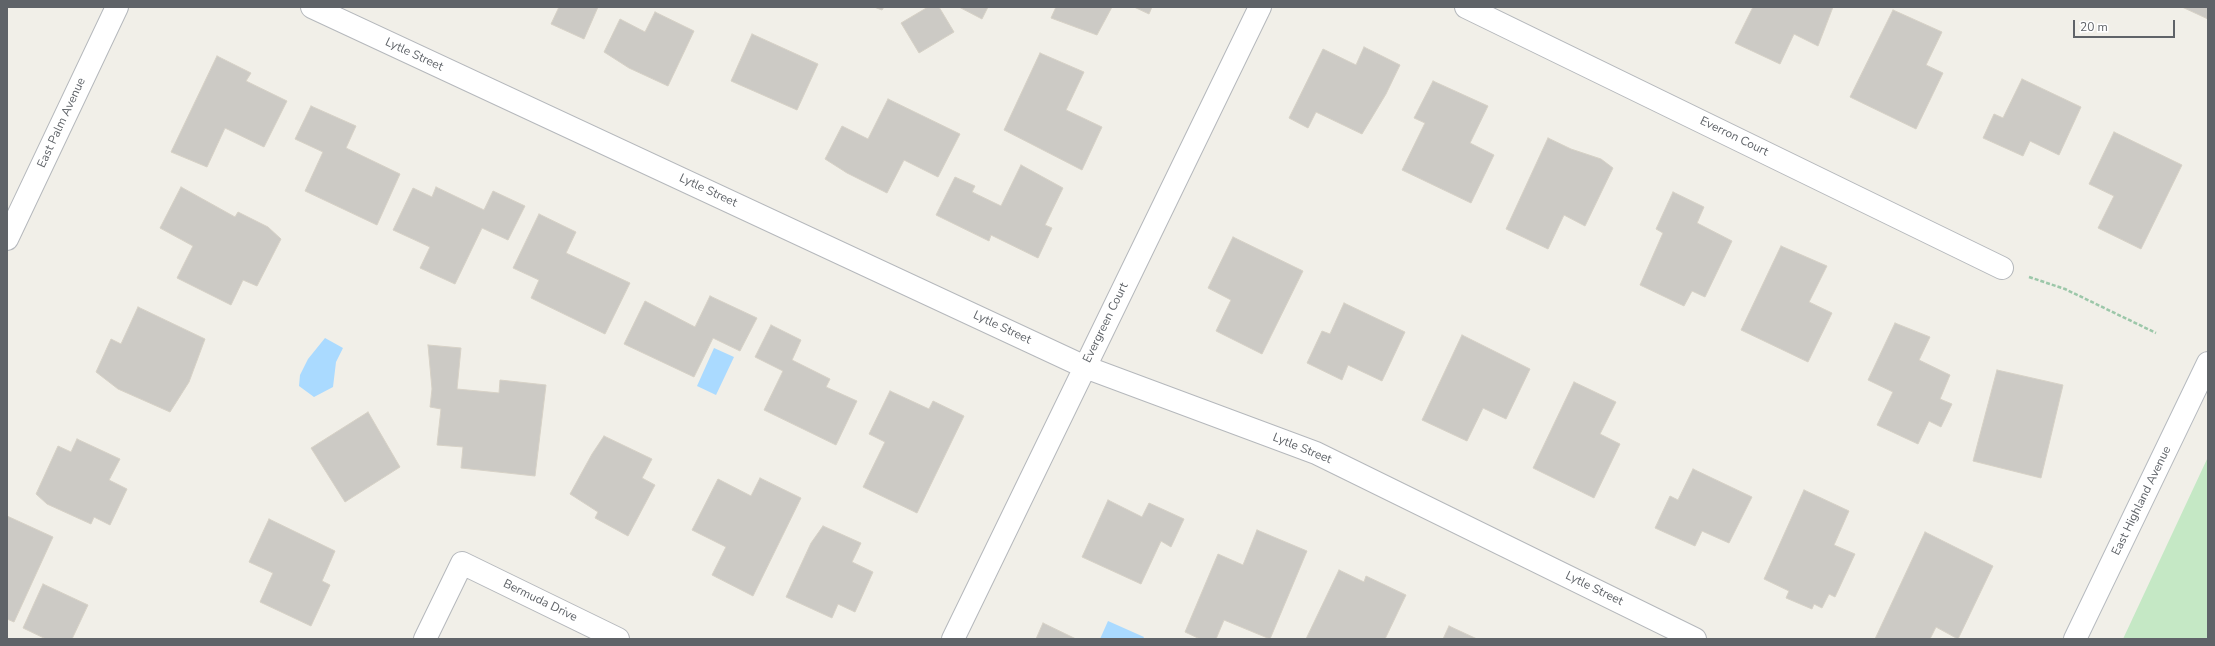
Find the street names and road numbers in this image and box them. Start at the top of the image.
street label: Lytle Street [383,35,445,75]
street label: East Palm Avenue [35,76,89,170]
street label: Everron Court [1697,114,1771,160]
street label: Lytle Street [677,171,739,211]
street label: Evergreen Court [1080,281,1132,365]
street label: Lytle Street [971,308,1033,348]
street label: Lytle Street [1270,431,1334,467]
street label: East Highland Avenue [2109,444,2175,558]
street label: Lytle Street [1563,569,1625,609]
street label: Bermuda Drive [501,577,579,625]

